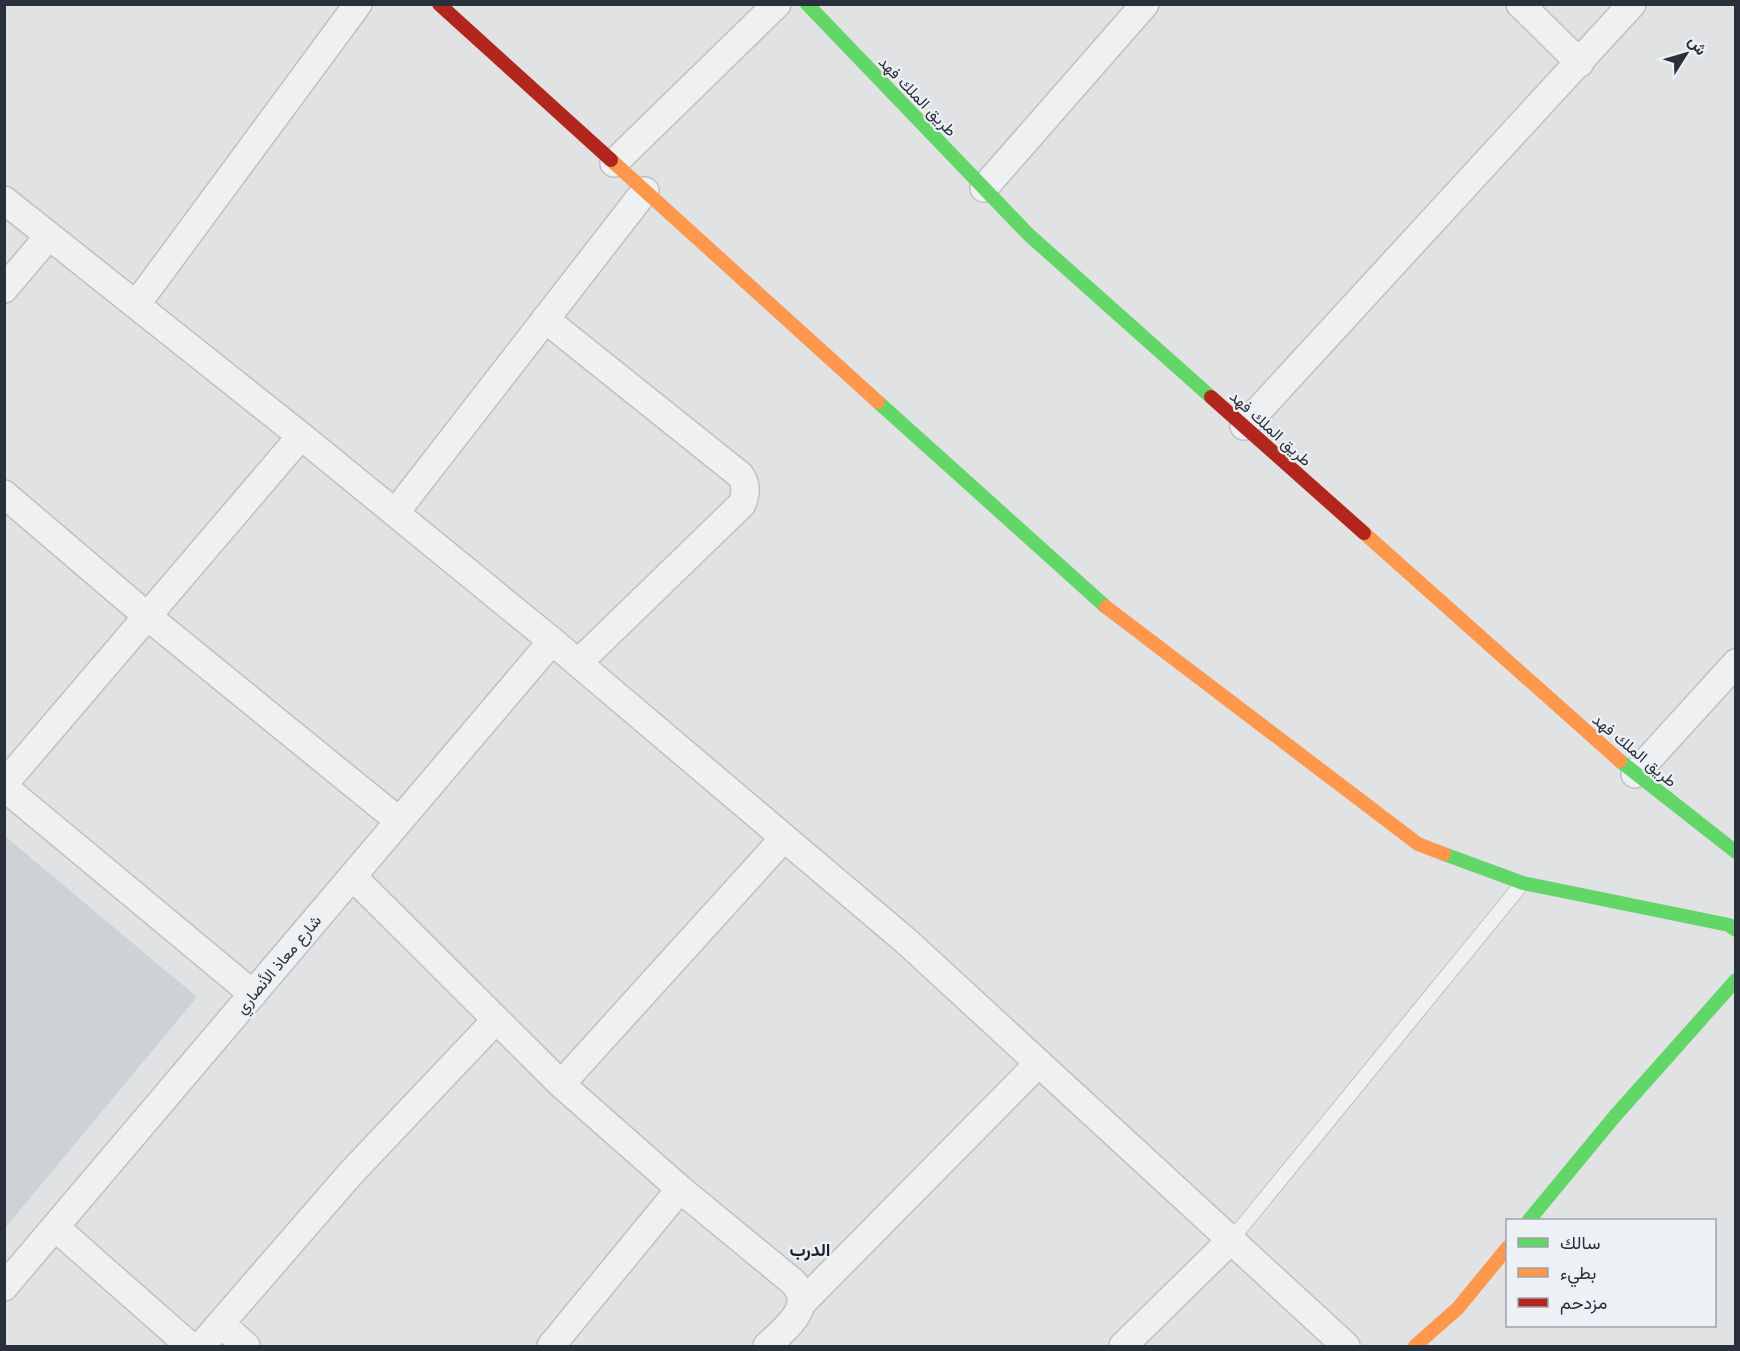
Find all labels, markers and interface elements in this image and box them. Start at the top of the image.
north arrow [1656,24,1716,84]
text: ش [1684,31,1712,59]
street label: طريق الملك فهد [874,52,961,141]
street label: طريق الملك فهد [1225,386,1316,471]
street label: طريق الملك فهد [1588,709,1681,792]
street label: شارع معاذ الأنصاري [231,911,328,1020]
legend [1506,1219,1716,1327]
text: سالك [1560,1232,1600,1253]
district label: الدرب [789,1239,831,1261]
text: بطيء [1560,1262,1596,1288]
text: مزدحم [1560,1292,1607,1315]

